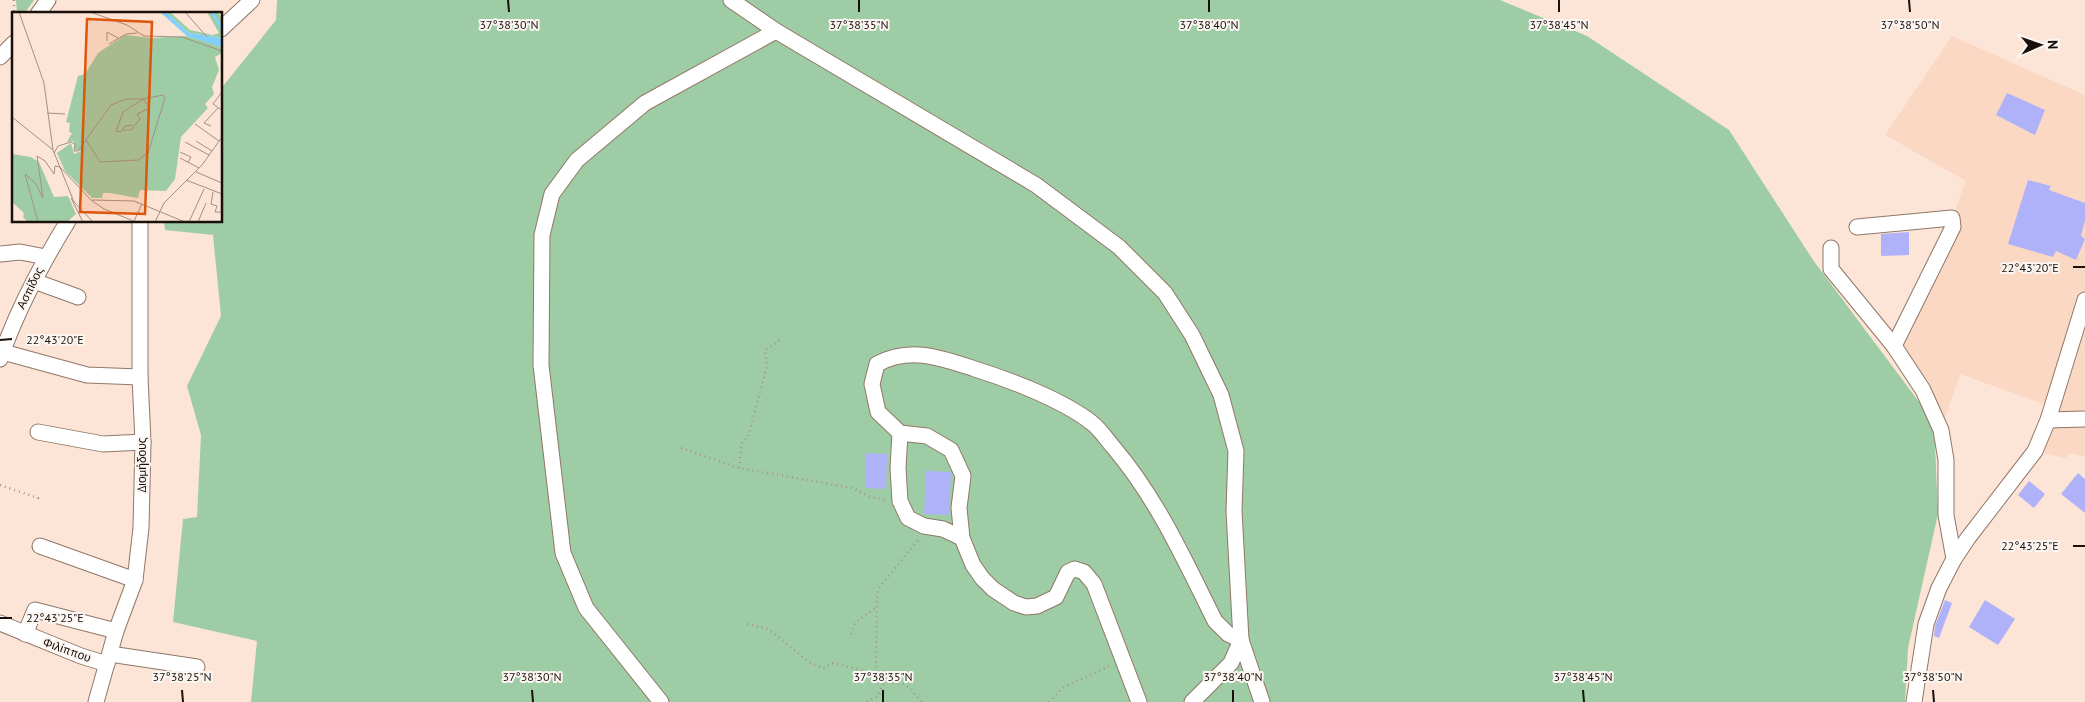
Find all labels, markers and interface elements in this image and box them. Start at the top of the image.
inset map [12,12,222,222]
text: 37°38'30"N [479,17,539,32]
text: 37°38'35"N [829,17,889,32]
text: 37°38'40"N [1179,17,1239,32]
text: 37°38'45"N [1529,17,1589,32]
text: 37°38'50"N [1880,17,1940,32]
north arrow [2015,20,2065,70]
text: N [2044,40,2062,49]
text: 22°43'20"E [2001,260,2059,275]
street label: Ασπίδος [13,264,46,311]
text: 22°43'20"E [26,332,84,347]
street label: Διομήδους [134,437,149,493]
text: 22°43'25"E [2001,538,2059,553]
text: 22°43'25"E [26,610,84,625]
street label: Φιλίππου [41,634,93,665]
text: 37°38'25"N [152,669,212,684]
text: 37°38'30"N [502,669,562,684]
text: 37°38'35"N [853,669,913,684]
text: 37°38'40"N [1203,669,1263,684]
text: 37°38'45"N [1553,669,1613,684]
text: 37°38'50"N [1903,669,1963,684]

